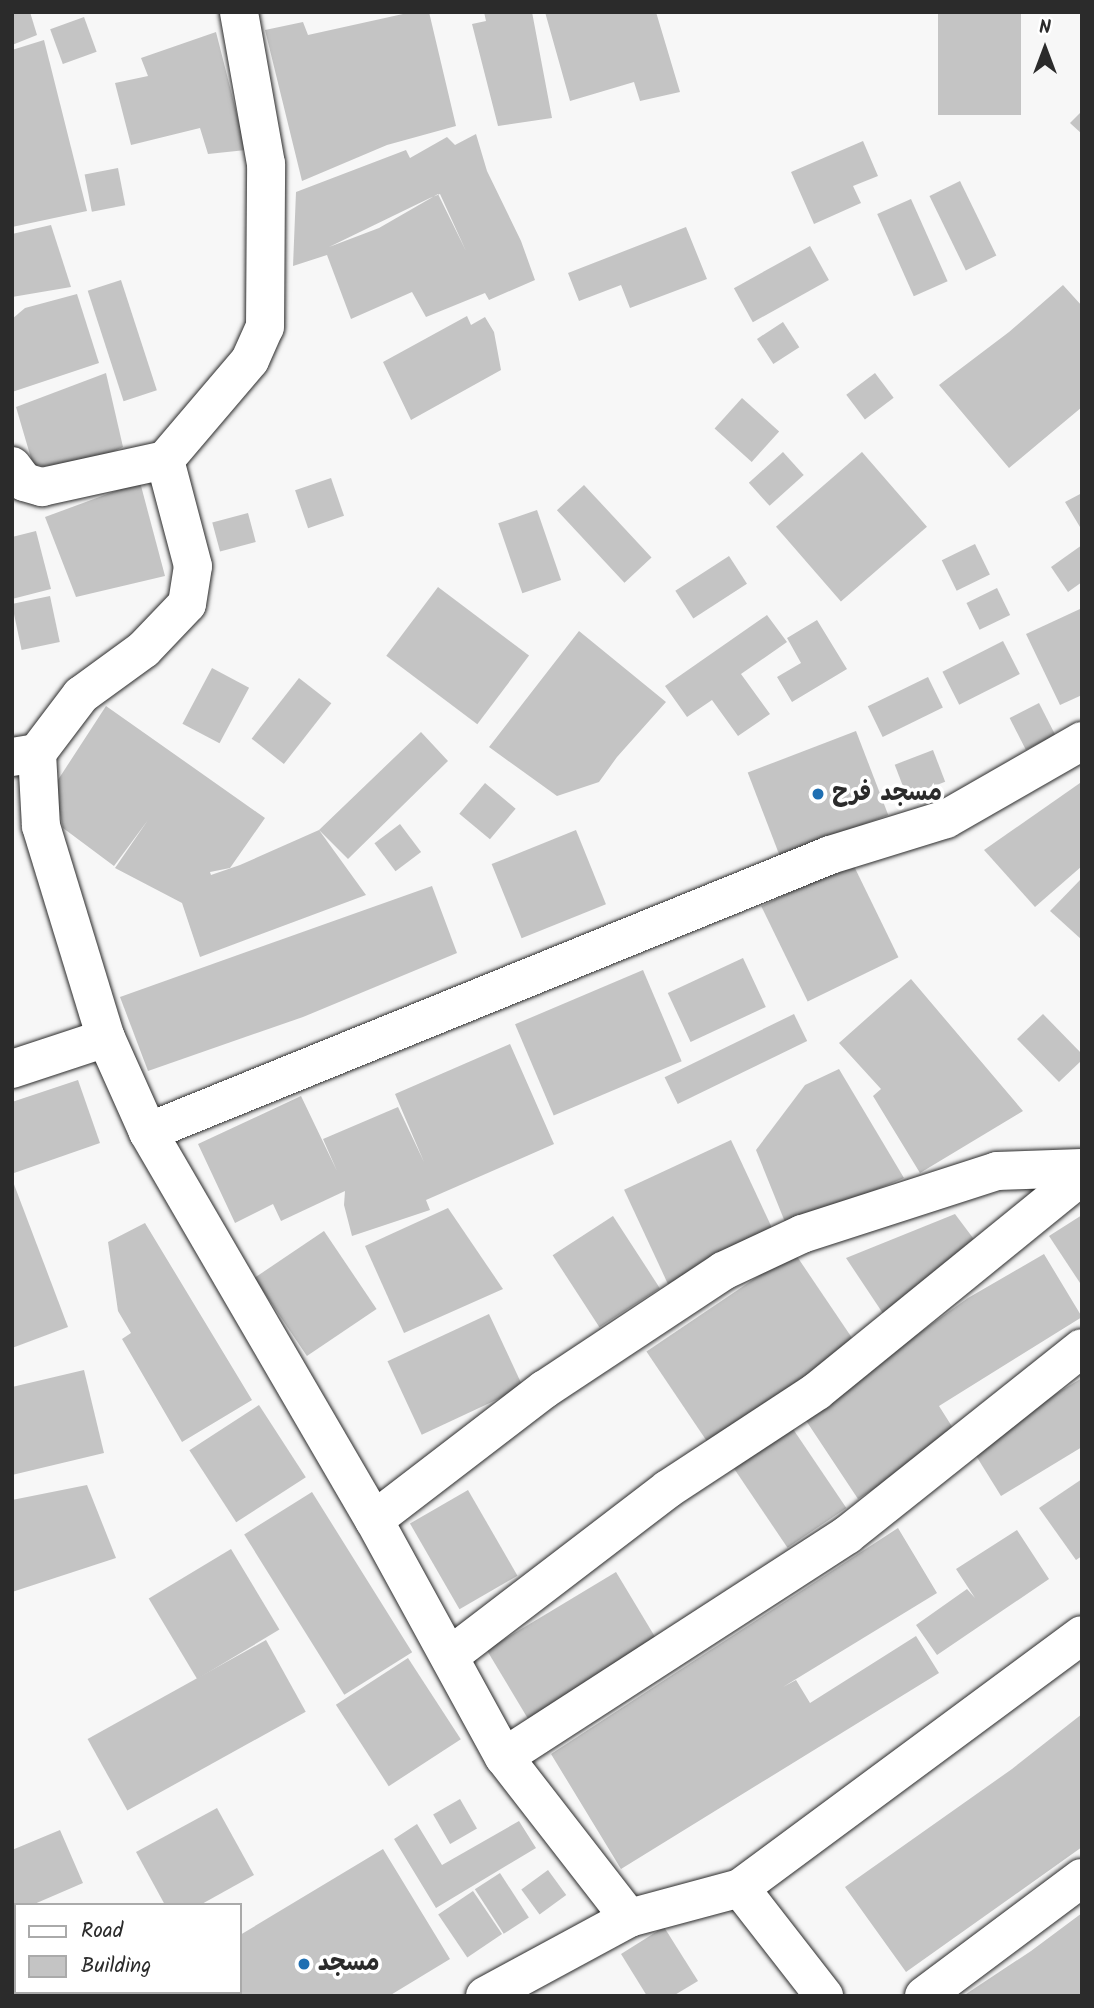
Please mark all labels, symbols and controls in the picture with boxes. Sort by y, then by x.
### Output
text: N [1039,13,1051,43]
north arrow [1010,14,1080,84]
place label: مسجد فرح [832,780,942,808]
marker: مسجد فرح [810,786,826,802]
legend [14,1903,242,1994]
text: Road [81,1915,123,1948]
text: Building [81,1950,151,1983]
place label: مسجد [318,1950,380,1978]
marker: مسجد [296,1956,312,1972]

